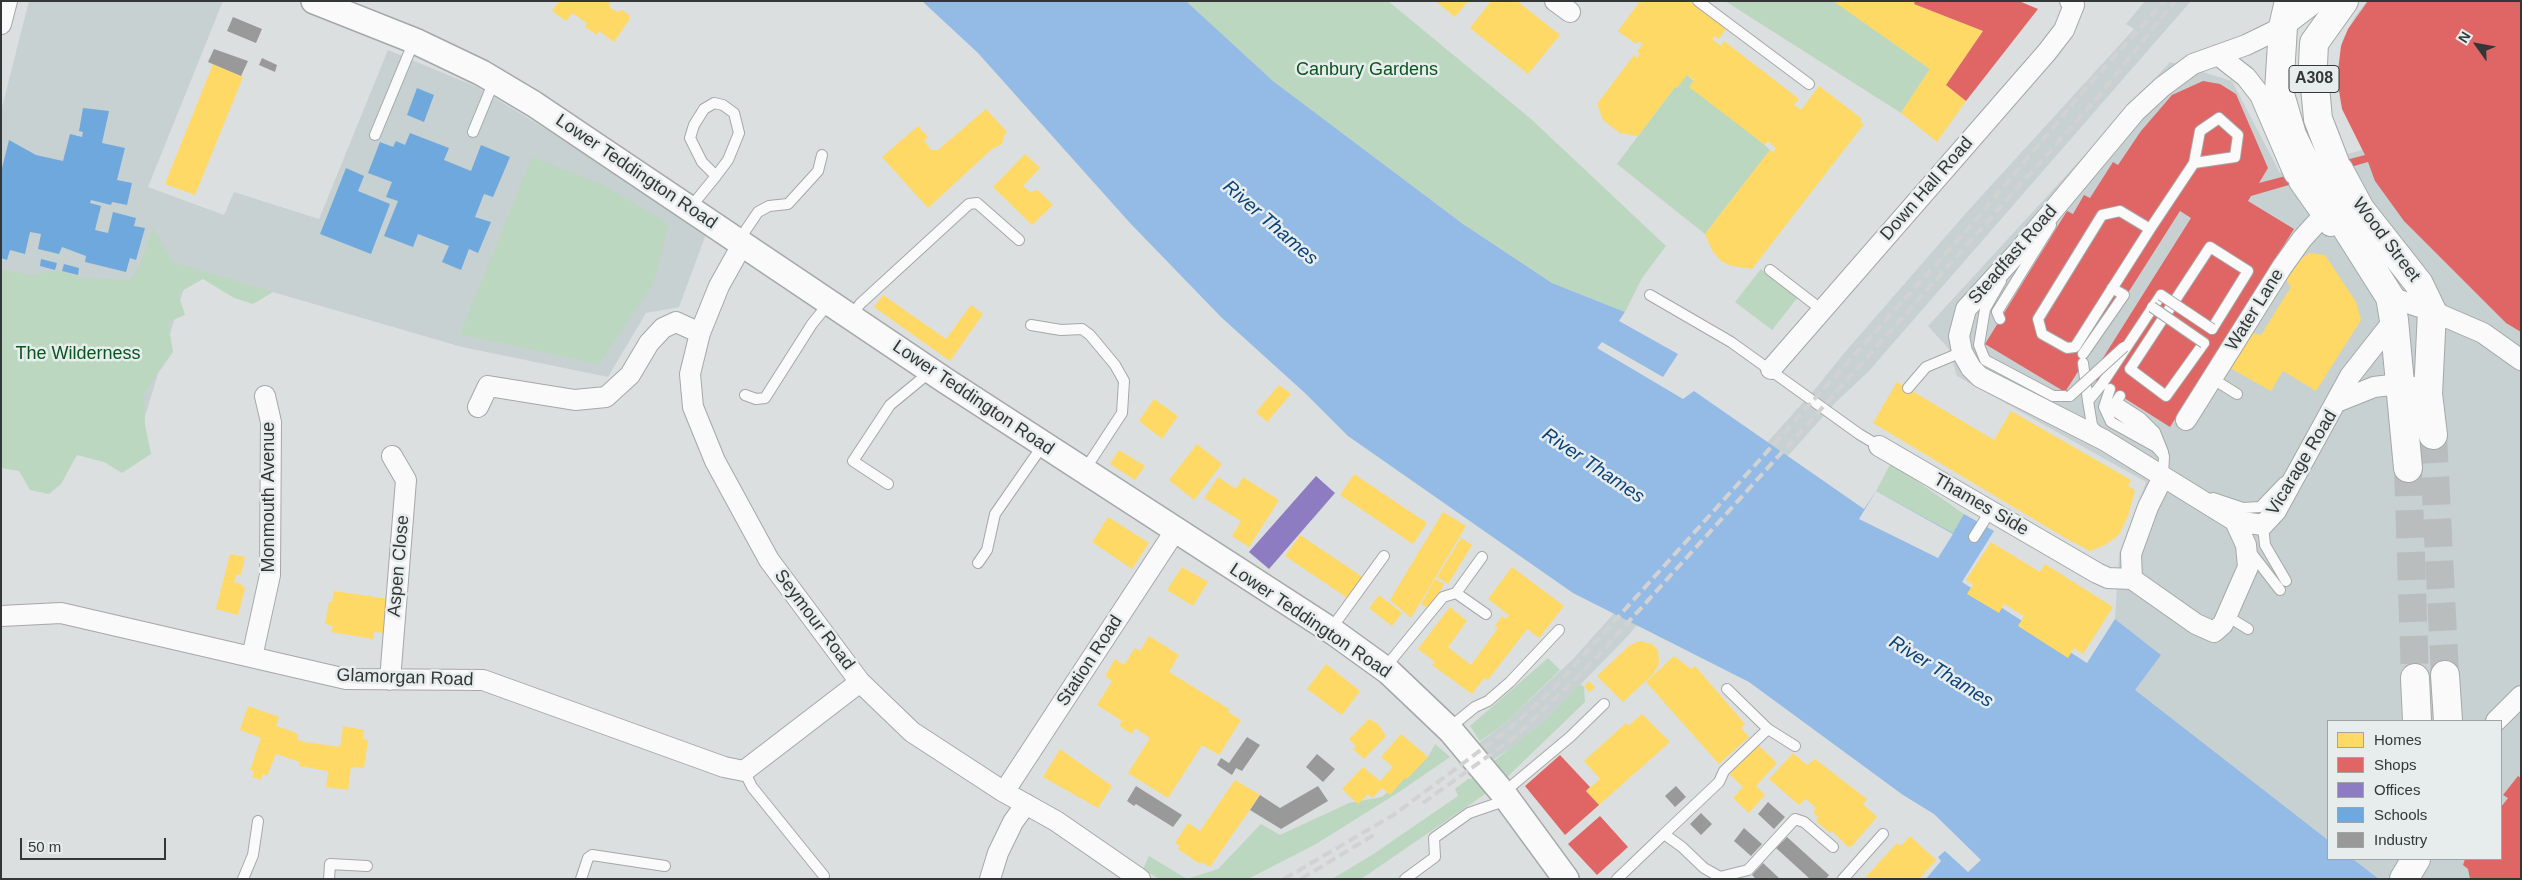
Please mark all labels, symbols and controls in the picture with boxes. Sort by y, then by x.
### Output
north arrow [2452,20,2502,70]
text: N [2455,29,2474,46]
park label: Canbury Gardens [1296,59,1438,81]
road number: A308 [2289,66,2339,92]
street label: Lower Teddington Road [551,110,721,234]
street label: Down Hall Road [1876,133,1978,245]
water label: River Thames [1218,176,1322,270]
street label: Wood Street [2347,194,2425,286]
street label: Steadfast Road [1964,201,2062,309]
street label: Water Lane [2221,265,2289,355]
street label: Lower Teddington Road [888,336,1058,460]
park label: The Wilderness [15,343,141,365]
street label: Vicarage Road [2262,407,2342,519]
street label: Monmouth Avenue [258,422,280,572]
water label: River Thames [1538,423,1648,509]
street label: Thames Side [1930,469,2032,541]
street label: Aspen Close [384,514,414,618]
street label: Lower Teddington Road [1225,559,1395,683]
street label: Seymour Road [769,566,859,674]
street label: Station Road [1053,611,1127,711]
water label: River Thames [1885,631,1997,713]
street label: Glamorgan Road [336,665,474,691]
legend [2327,720,2502,860]
text: Homes [2374,731,2422,748]
text: Shops [2374,756,2417,773]
text: Offices [2374,781,2420,798]
text: Schools [2374,806,2427,823]
scale bar [22,828,169,860]
text: Industry [2374,831,2427,848]
text: 50 m [28,838,61,855]

